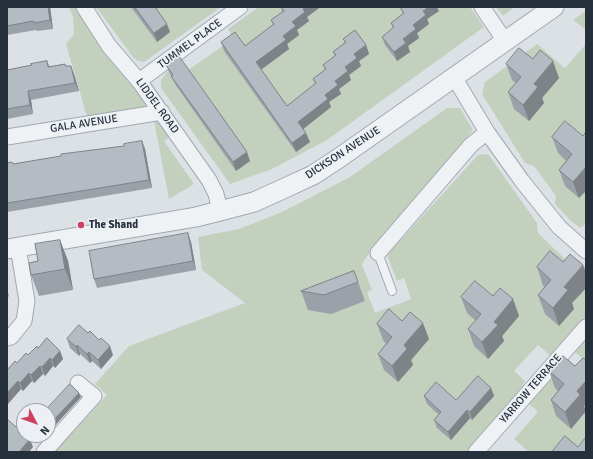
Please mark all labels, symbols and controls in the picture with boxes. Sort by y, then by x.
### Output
street label: TUMMEL PLACE [155,16,225,72]
street label: LIDDEL ROAD [133,76,181,136]
street label: GALA AVENUE [49,112,119,136]
street label: DICKSON AVENUE [303,124,383,182]
place label: The Shand [89,218,138,232]
marker: The Shand [76,220,86,230]
street label: YARROW TERRACE [497,351,565,427]
north arrow [16,403,56,443]
text: N [37,423,52,438]

